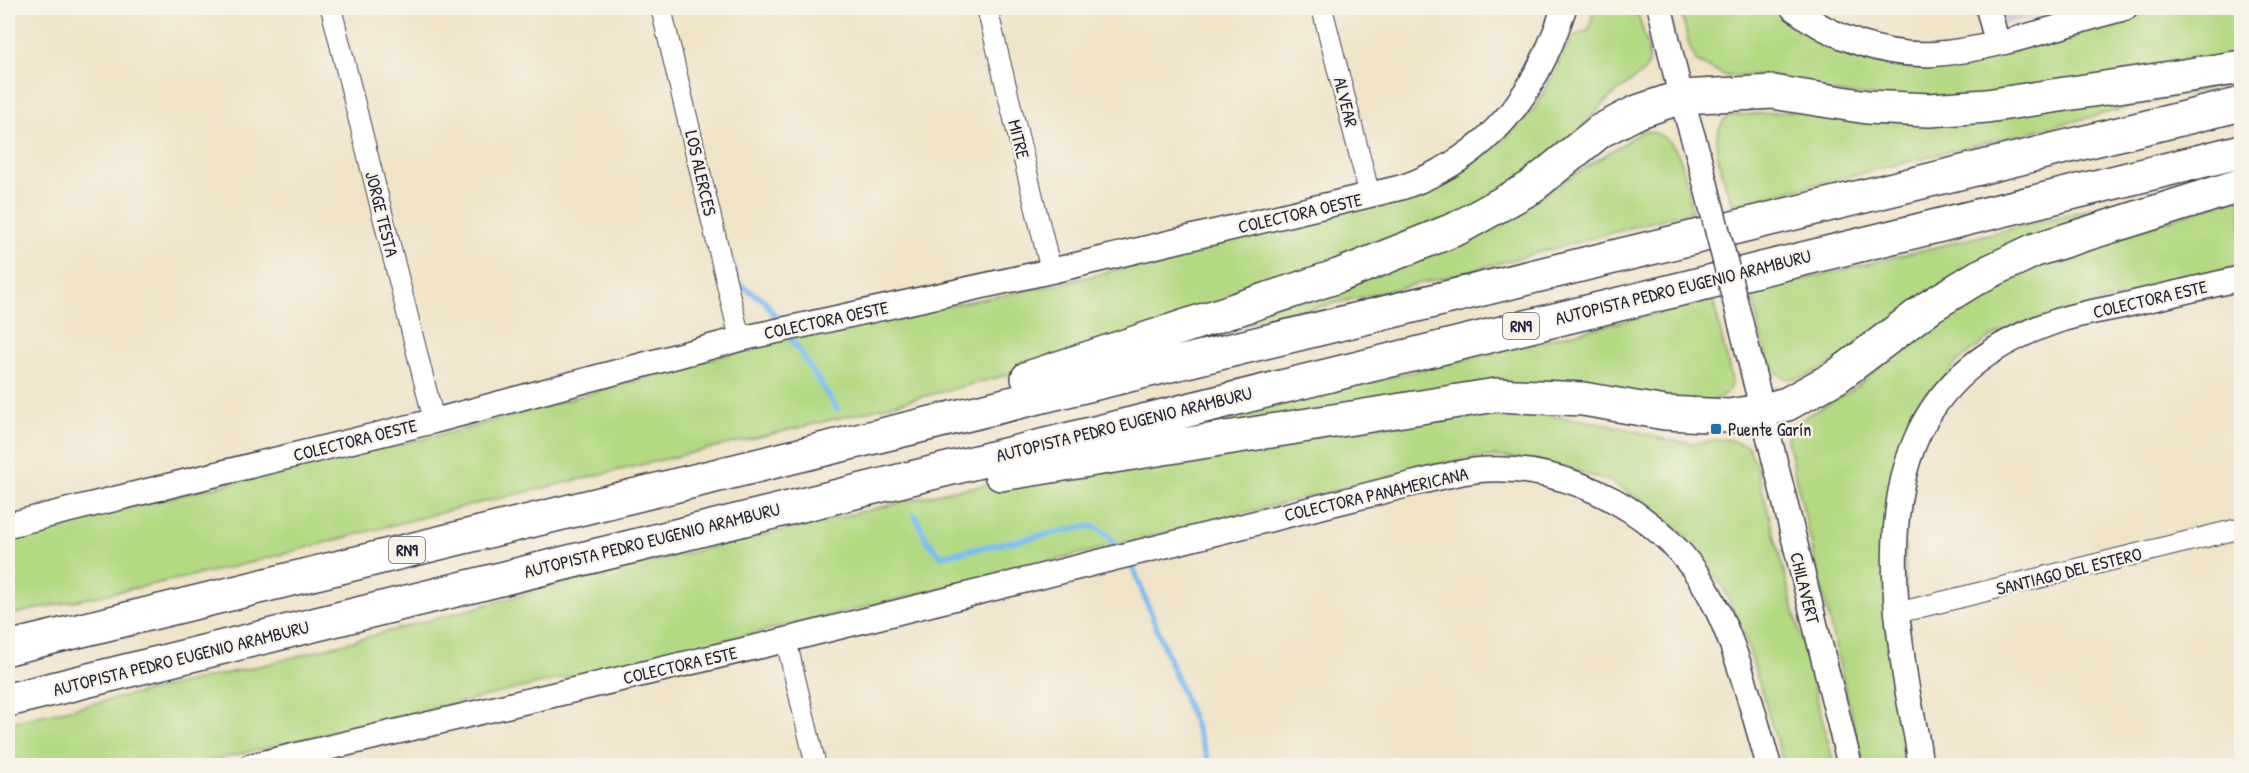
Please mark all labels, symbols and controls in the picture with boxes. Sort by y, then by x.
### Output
street label: ALVEAR [1328,74,1364,130]
street label: MITRE [1002,117,1036,161]
street label: LOS ALERCES [679,128,723,218]
street label: JORGE TESTA [359,169,405,260]
street label: COLECTORA OESTE [1236,187,1364,239]
street label: AUTOPISTA PEDRO EUGENIO ARAMBURU [1552,243,1814,331]
street label: COLECTORA ESTE [2090,274,2210,324]
street label: COLECTORA OESTE [762,295,891,345]
road number: RN9 [1503,313,1539,339]
street label: AUTOPISTA PEDRO EUGENIO ARAMBURU [993,380,1255,468]
street label: COLECTORA OESTE [291,413,419,467]
place label: Puente Garín [1728,417,1811,442]
marker: Puente Garín [1709,422,1723,436]
street label: COLECTORA PANAMERICANA [1282,461,1471,527]
street label: AUTOPISTA PEDRO EUGENIO ARAMBURU [521,496,783,584]
road number: RN9 [389,537,425,563]
street label: SANTIAGO DEL ESTERO [1994,541,2144,601]
street label: CHILAVERT [1784,550,1826,627]
street label: AUTOPISTA PEDRO EUGENIO ARAMBURU [50,614,312,702]
street label: COLECTORA ESTE [620,640,740,690]

